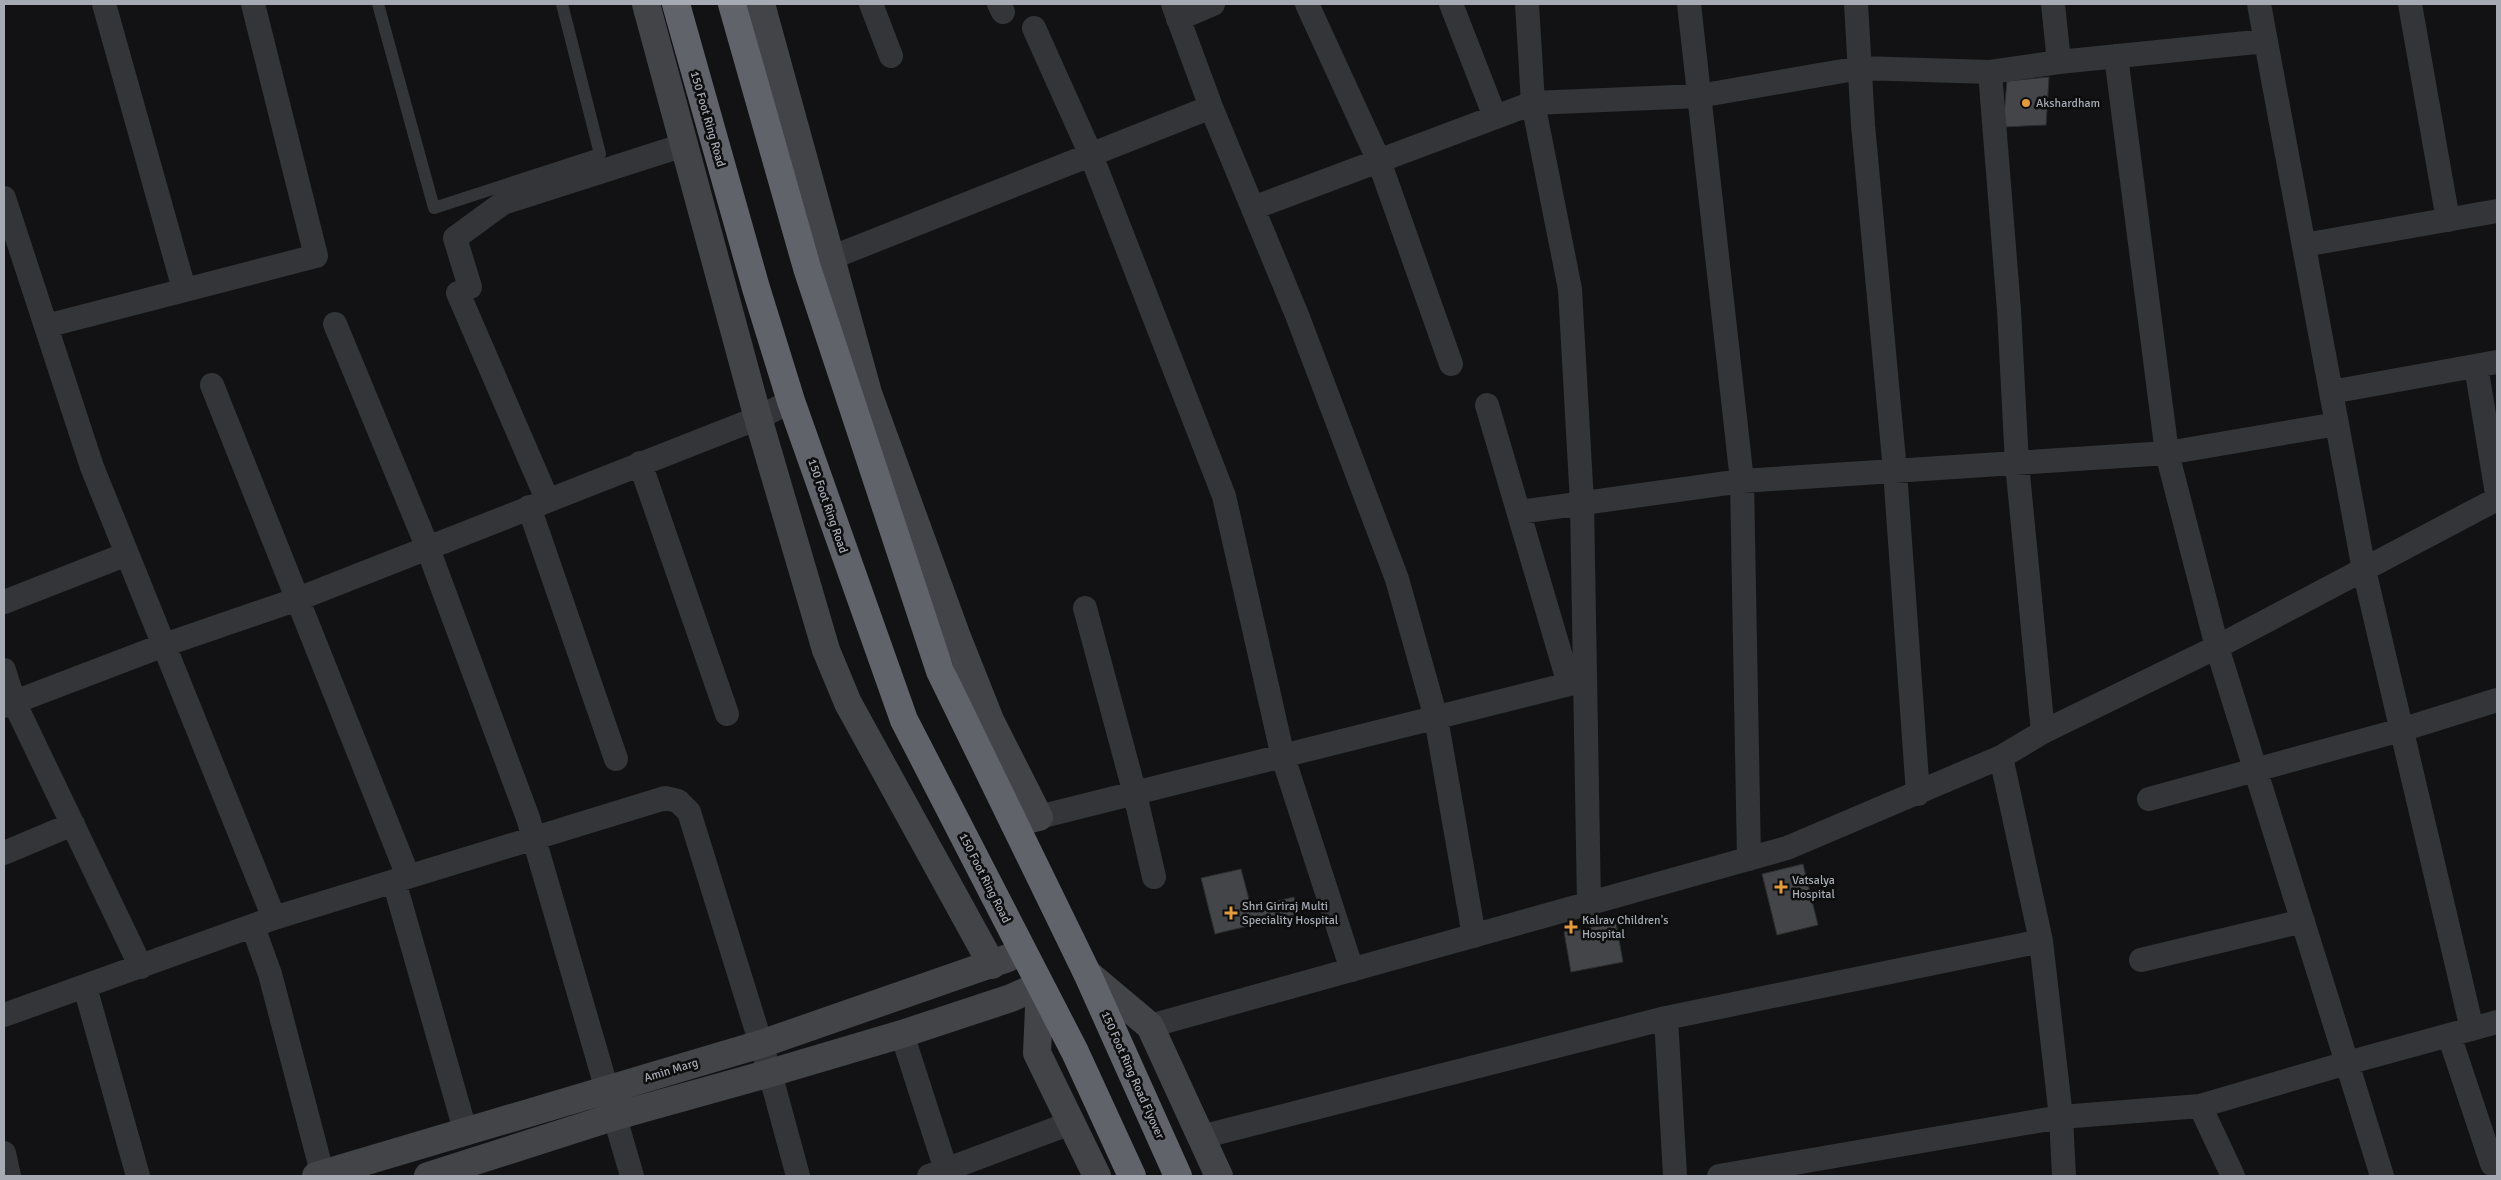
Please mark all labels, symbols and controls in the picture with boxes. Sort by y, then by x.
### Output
street label: 150 Foot Ring Road [687,70,728,169]
place label: Akshardham [2036,96,2100,111]
marker: Akshardham [2020,97,2032,109]
street label: 150 Foot Ring Road [804,457,851,555]
street label: 150 Foot Ring Road [955,831,1014,926]
place label: Vatsalya Hospital [1792,873,1835,902]
marker: Vatsalya Hospital [1774,880,1788,894]
place label: Shri Giriraj Multi Speciality Hospital [1242,899,1339,928]
marker: Shri Giriraj Multi Speciality Hospital [1224,906,1238,920]
place label: Kalrav Children's Hospital [1582,913,1668,942]
marker: Kalrav Children's Hospital [1564,920,1578,934]
street label: 150 Foot Ring Road Flyover [1098,1009,1168,1142]
street label: Amin Marg [642,1055,700,1086]

